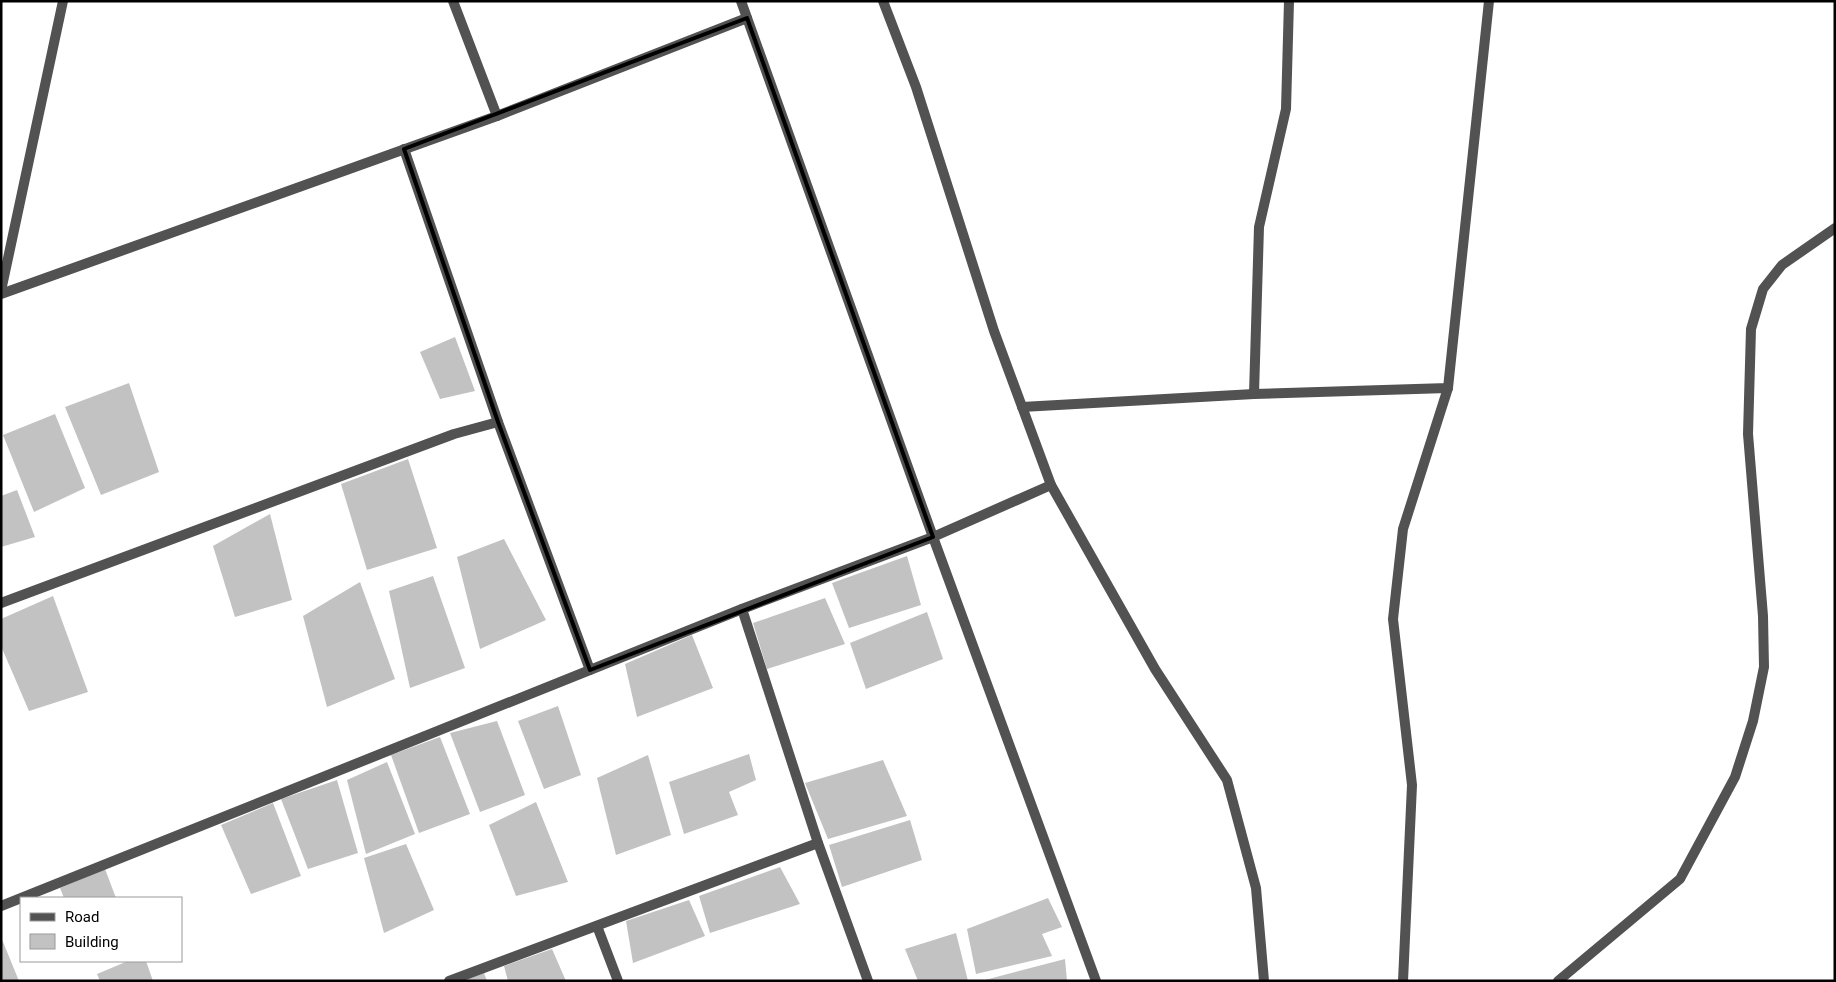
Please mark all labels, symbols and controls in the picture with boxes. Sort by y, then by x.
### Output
legend [20,897,182,962]
text: Road [65,908,99,926]
text: Building [65,933,119,951]

